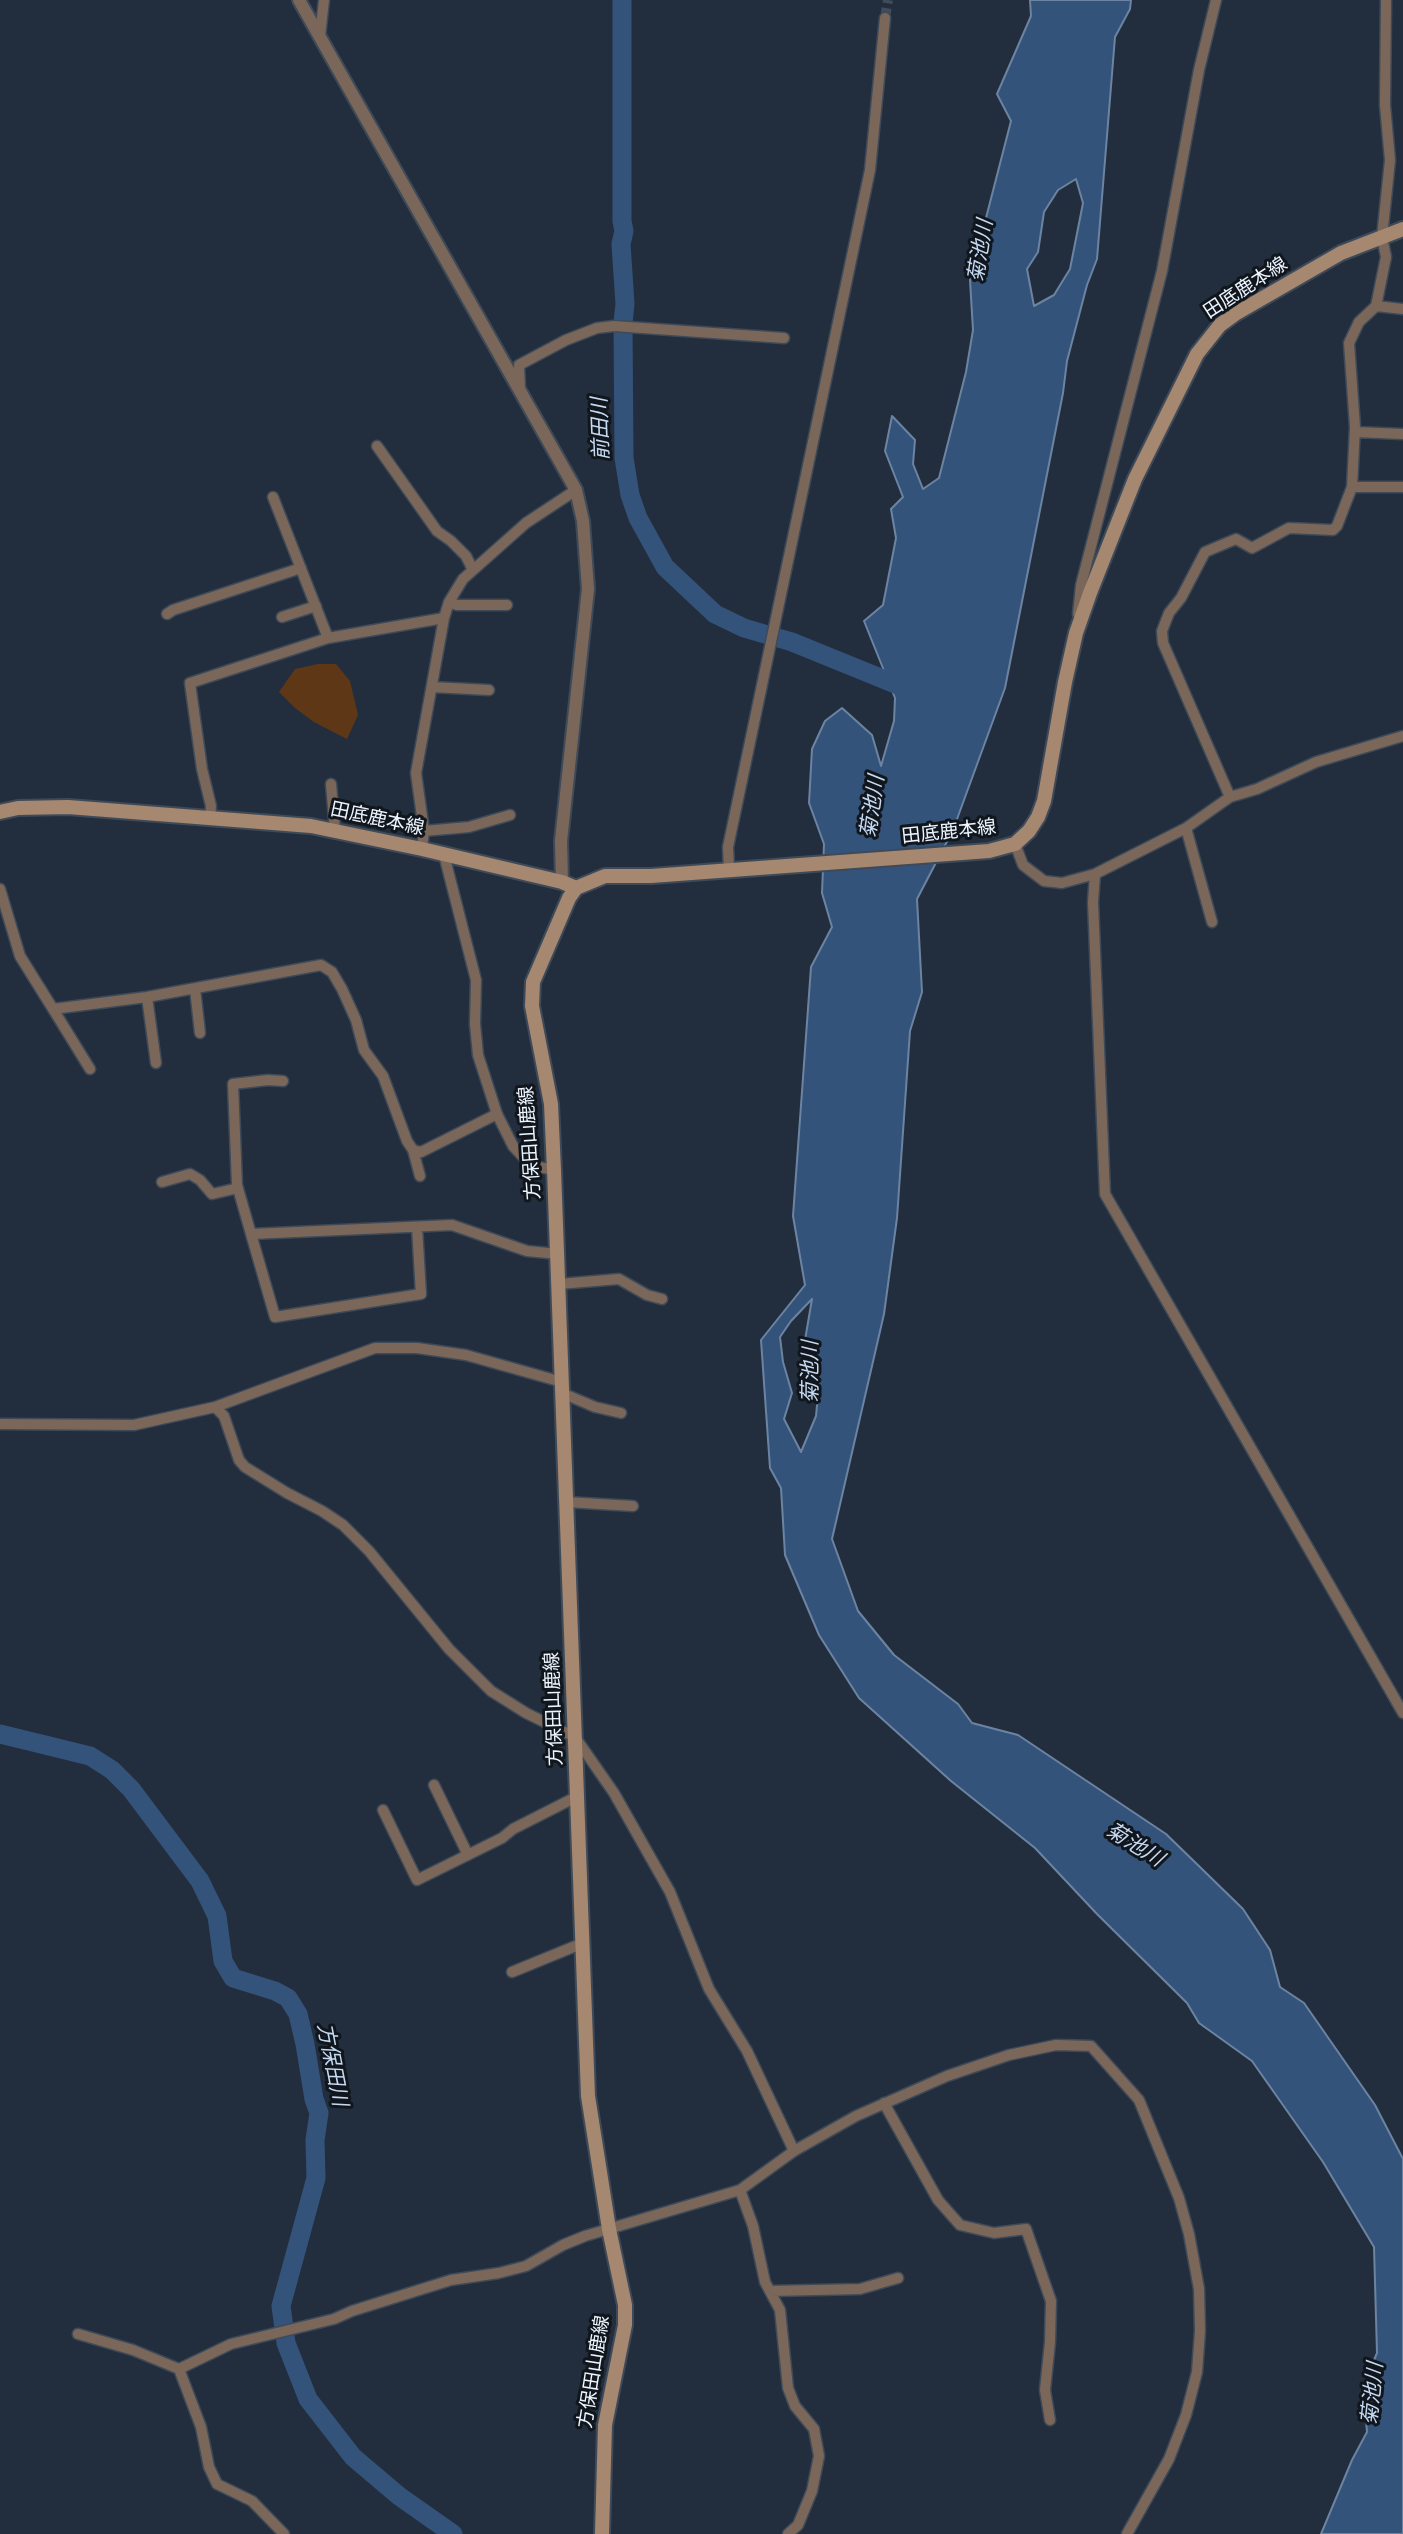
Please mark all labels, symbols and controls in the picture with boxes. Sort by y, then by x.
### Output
water label: 菊池川 [965,218,999,284]
street label: 田底鹿本線 [1200,254,1292,324]
water label: 前田川 [588,397,616,461]
water label: 菊池川 [857,774,891,840]
street label: 田底鹿本線 [328,799,426,841]
street label: 田底鹿本線 [901,817,997,849]
street label: 方保田山鹿線 [516,1085,546,1201]
water label: 菊池川 [799,1341,825,1403]
street label: 方保田山鹿線 [542,1652,568,1766]
water label: 菊池川 [1101,1819,1167,1873]
water label: 方保田川 [311,2021,351,2109]
street label: 方保田山鹿線 [575,2314,615,2430]
water label: 菊池川 [1358,2361,1390,2427]

